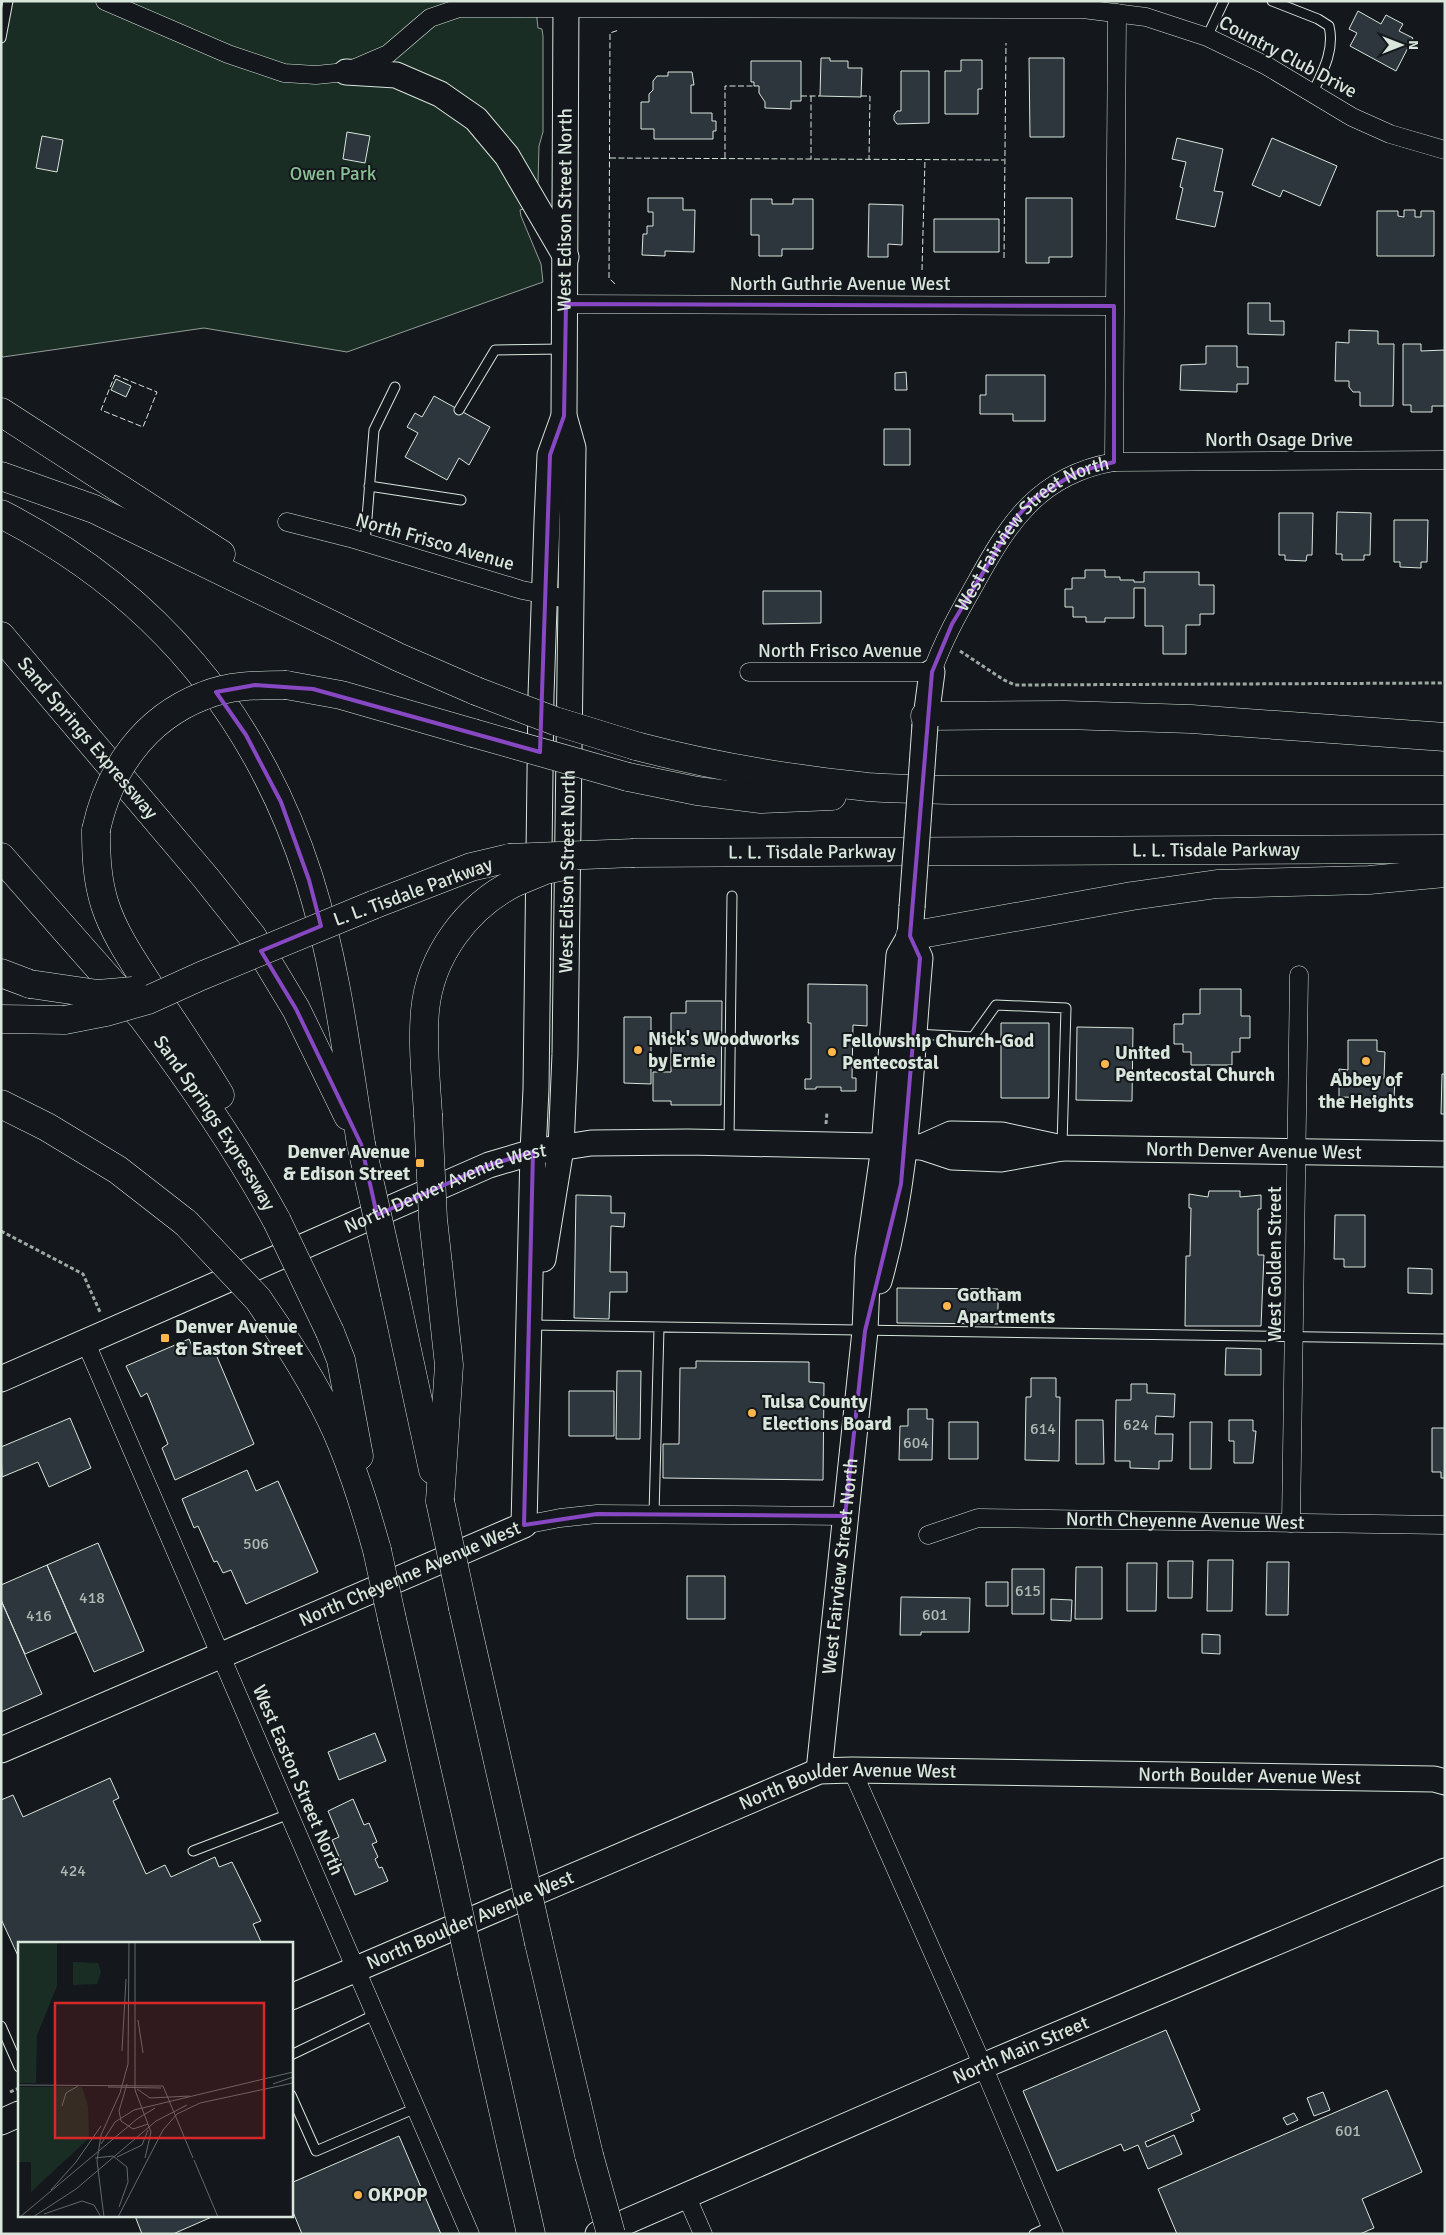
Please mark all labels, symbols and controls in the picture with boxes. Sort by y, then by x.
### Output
street label: Country Club Drive [1215,10,1361,104]
north arrow [1376,20,1426,70]
text: N [1405,40,1422,50]
street label: West Edison Street North [553,108,577,312]
park label: Owen Park [290,162,377,186]
street label: North Guthrie Avenue West [730,272,951,296]
street label: North Osage Drive [1205,428,1353,452]
street label: West Fairview Street North [950,451,1111,616]
street label: North Frisco Avenue [353,508,517,576]
street label: North Frisco Avenue [758,639,922,663]
street label: Sand Springs Expressway [12,652,163,824]
street label: West Edison Street North [554,770,581,973]
street label: L. L. Tisdale Parkway [1132,838,1300,863]
street label: L. L. Tisdale Parkway [728,840,896,865]
street label: L. L. Tisdale Parkway [330,852,496,932]
place label: Nick's Woodworks by Ernie [648,1027,799,1073]
place label: Fellowship Church-God Pentecostal [842,1029,1034,1075]
street label: Sand Springs Expressway [148,1031,281,1215]
place label: United Pentecostal Church [1115,1041,1275,1087]
marker: Nick's Woodworks by Ernie [632,1044,644,1056]
marker: Fellowship Church-God Pentecostal [826,1046,838,1058]
marker: Abbey of the Heights [1360,1055,1372,1067]
marker: United Pentecostal Church [1099,1058,1111,1070]
place label: Abbey of the Heights [1317,1068,1414,1114]
street label: North Denver Avenue West [1146,1137,1362,1165]
street label: North Denver Avenue West [341,1138,548,1239]
place label: Denver Avenue & Edison Street [283,1140,410,1186]
marker: Denver Avenue & Edison Street [414,1157,426,1169]
street label: West Golden Street [1263,1186,1287,1342]
place label: Gotham Apartments [957,1283,1055,1329]
marker: Gotham Apartments [941,1300,953,1312]
place label: Denver Avenue & Easton Street [175,1315,303,1361]
marker: Denver Avenue & Easton Street [159,1332,171,1344]
place label: Tulsa County Elections Board [762,1390,892,1436]
marker: Tulsa County Elections Board [746,1407,758,1419]
house number: 624 [1123,1415,1149,1435]
house number: 614 [1030,1419,1056,1439]
house number: 604 [903,1433,929,1453]
street label: West Fairview Street North [817,1457,864,1676]
street label: North Cheyenne Avenue West [1066,1507,1305,1535]
street label: North Cheyenne Avenue West [295,1516,524,1632]
house number: 506 [243,1534,269,1554]
house number: 615 [1015,1581,1041,1601]
house number: 418 [79,1588,105,1608]
house number: 601 [922,1605,948,1625]
house number: 416 [26,1606,52,1626]
street label: West Easton Street North [247,1681,349,1879]
street label: North Boulder Avenue West [735,1758,957,1816]
street label: North Boulder Avenue West [1138,1762,1362,1790]
house number: 424 [60,1861,86,1881]
street label: North Boulder Avenue West [363,1865,578,1975]
inset map [18,1942,292,2218]
street label: North Main Street [949,2011,1093,2090]
house number: 601 [1335,2121,1361,2141]
place label: OKPOP [368,2183,428,2207]
marker: OKPOP [352,2189,364,2201]

